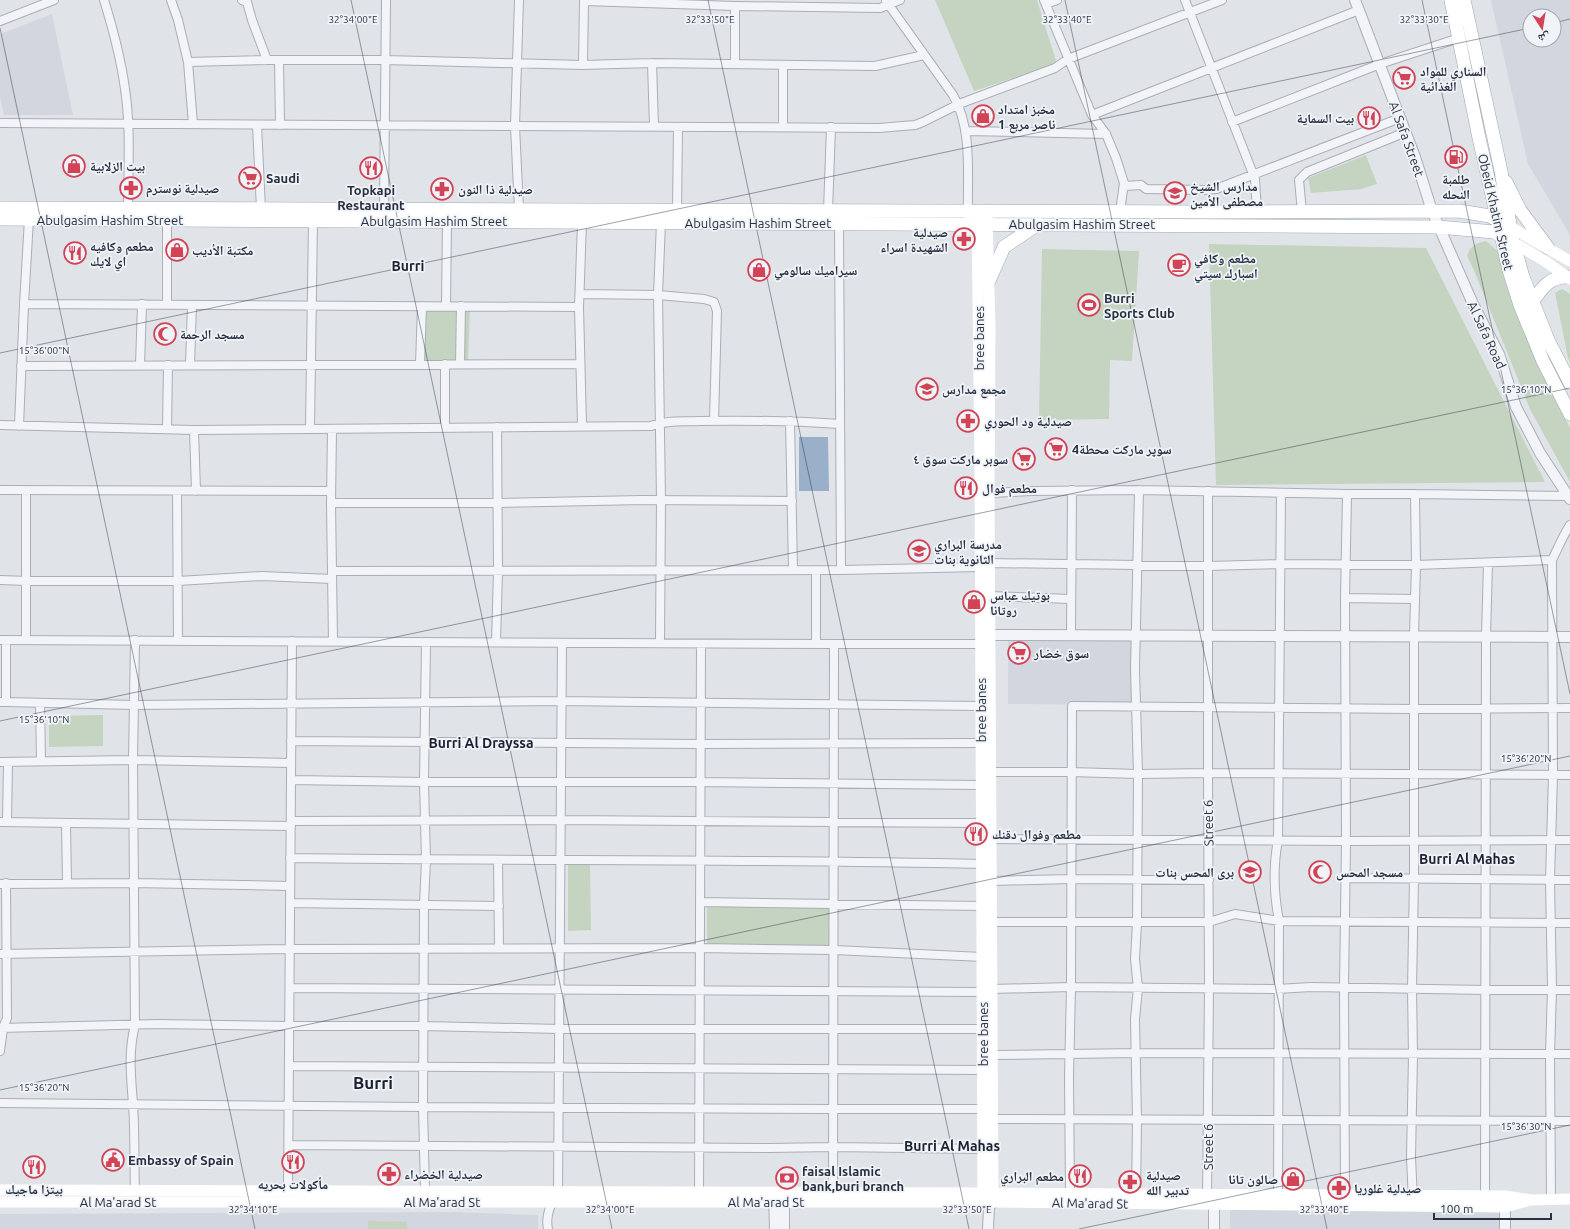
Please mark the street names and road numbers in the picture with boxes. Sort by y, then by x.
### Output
street label: Al Safa Street [1387,99,1427,179]
street label: Obeid Khatim Street [1476,152,1516,272]
street label: Abulgasim Hashim Street [37,213,183,227]
street label: Abulgasim Hashim Street [361,214,507,228]
street label: Abulgasim Hashim Street [685,216,831,230]
street label: Abulgasim Hashim Street [1009,217,1155,231]
street label: Al Safa Road [1465,299,1509,371]
street label: bree banes [972,305,986,370]
street label: bree banes [974,677,988,742]
street label: Street 6 [1201,800,1215,846]
street label: bree banes [976,1001,990,1066]
street label: Street 6 [1201,1124,1215,1170]
street label: Al Ma'arad St [80,1195,156,1209]
street label: Al Ma'arad St [404,1195,480,1209]
street label: Al Ma'arad St [728,1195,804,1209]
street label: Al Ma'arad St [1052,1195,1128,1211]

